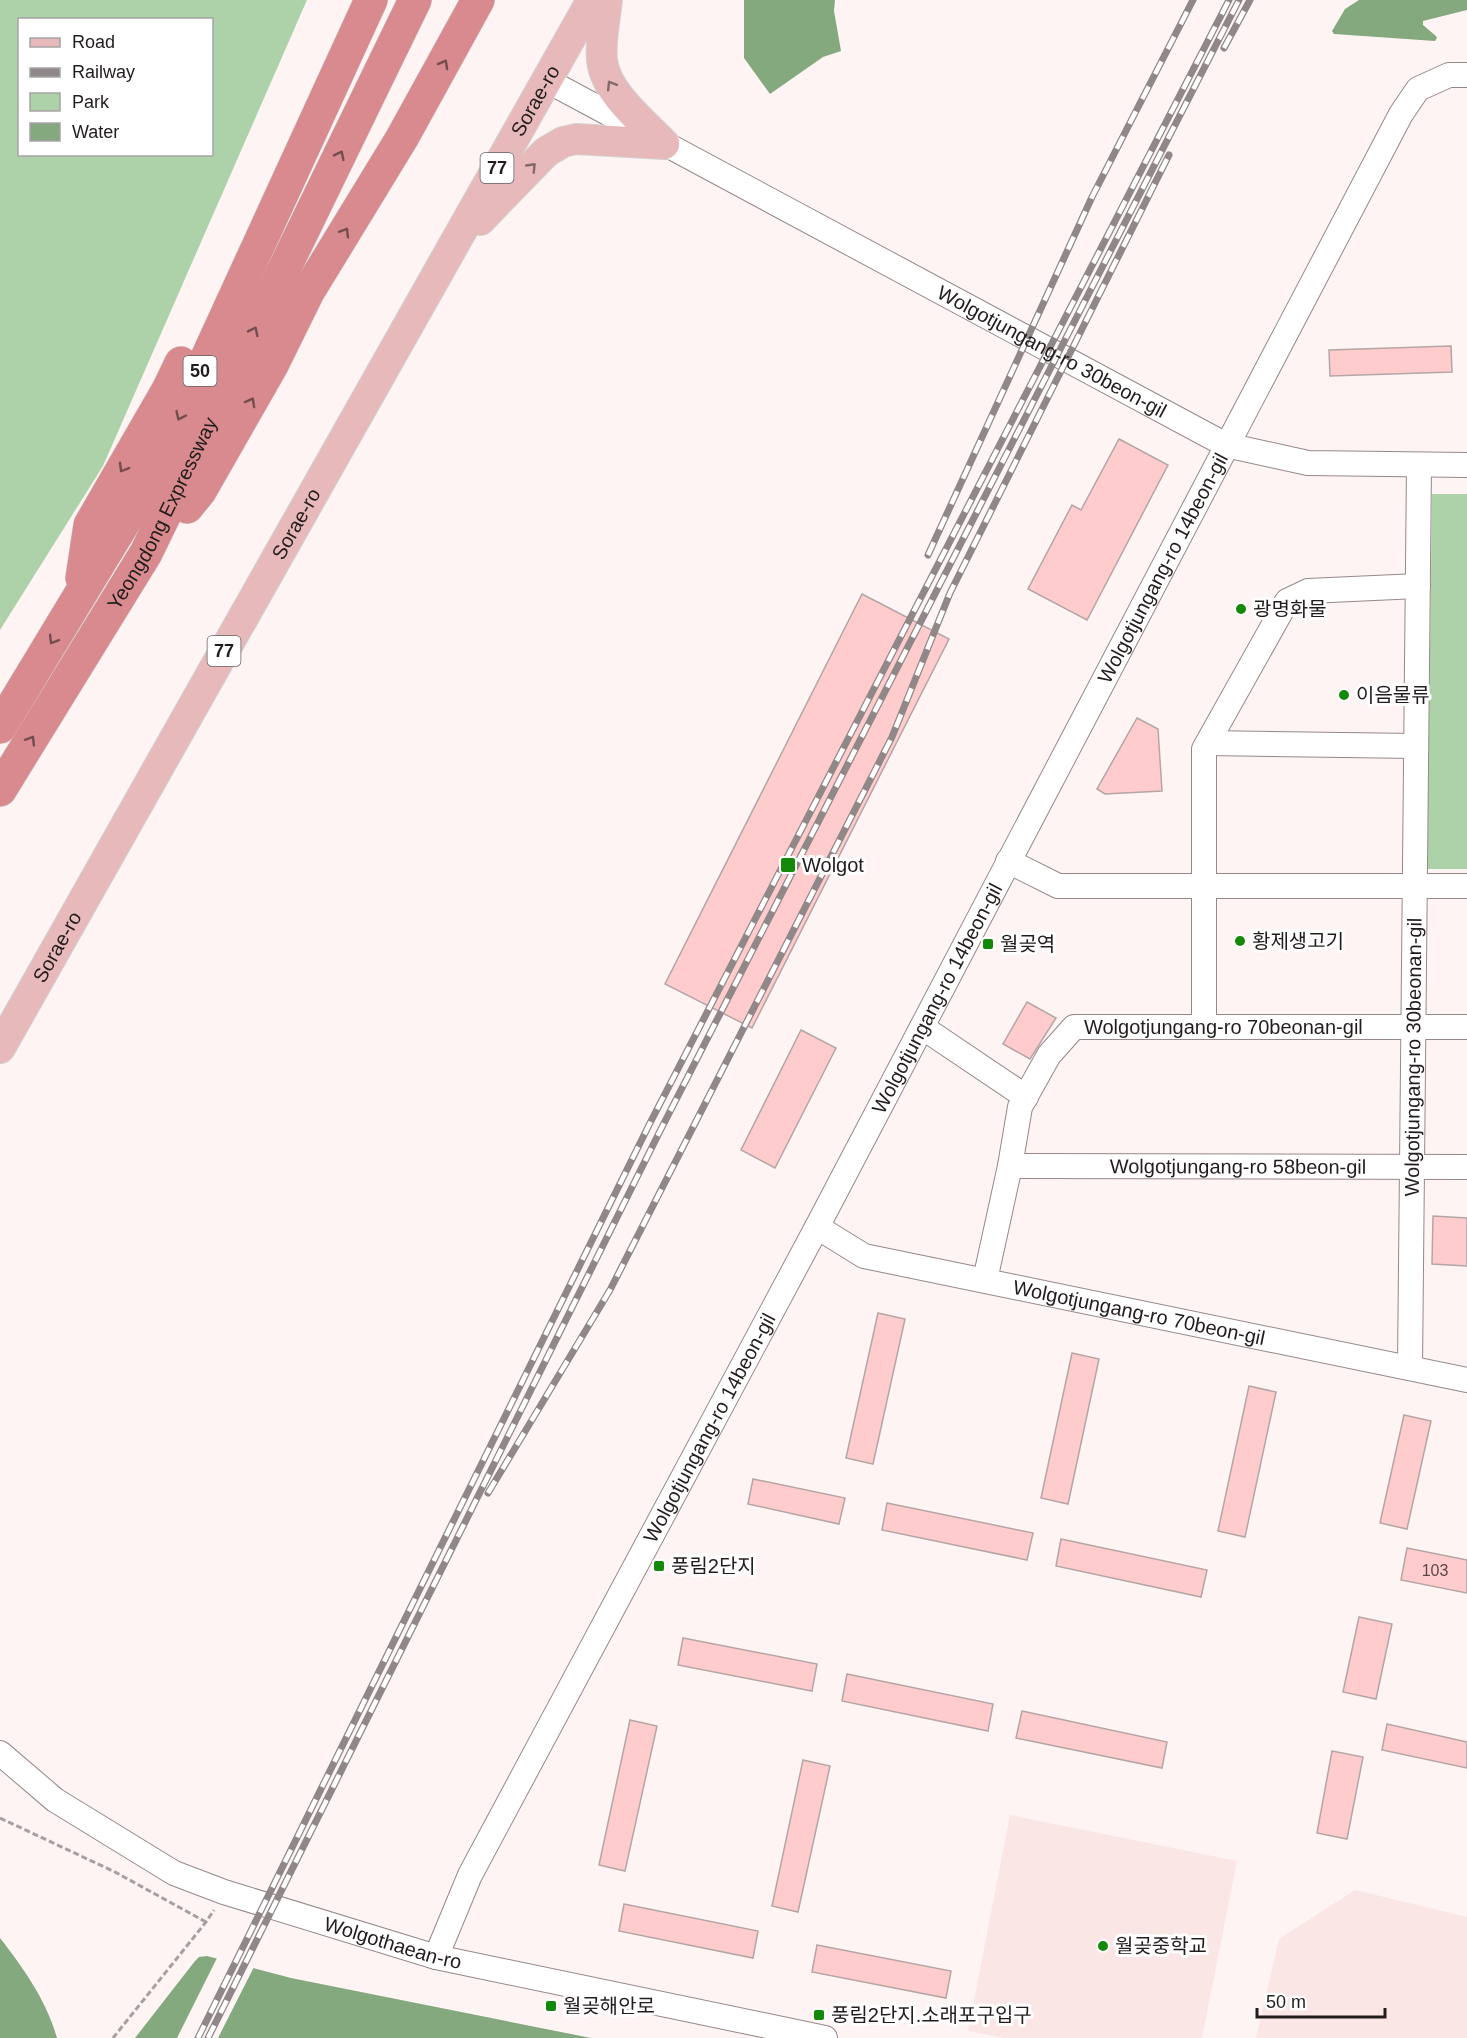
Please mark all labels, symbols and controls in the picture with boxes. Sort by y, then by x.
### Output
legend [18,18,213,156]
text: Road [72,32,115,52]
one-way arrow [436,60,448,70]
street label: Sorae-ro [506,61,564,140]
text: Railway [72,62,135,82]
one-way arrow [606,81,618,91]
text: Park [72,92,110,112]
text: Water [72,122,119,142]
one-way arrow [332,151,344,162]
road number: 77 [480,153,514,183]
one-way arrow [524,163,535,174]
one-way arrow [337,228,349,238]
street label: Wolgotjungang-ro 30beon-gil [934,281,1170,422]
one-way arrow [247,326,259,337]
road number: 50 [184,356,216,386]
one-way arrow [243,398,255,409]
one-way arrow [175,409,187,420]
street label: Yeongdong Expressway [103,414,221,614]
street label: Wolgotjungang-ro 14beon-gil [1093,449,1232,687]
one-way arrow [119,462,130,472]
street label: Sorae-ro [267,485,325,563]
place label: 광명화물 [1253,598,1327,620]
marker: 광명화물 [1234,602,1248,616]
one-way arrow [48,634,60,644]
road number: 77 [208,636,240,666]
place label: 이음물류 [1356,684,1430,706]
marker: 이음물류 [1337,688,1351,702]
one-way arrow [23,736,35,746]
place label: Wolgot [802,854,864,876]
marker: Wolgot [779,856,797,874]
street label: Wolgotjungang-ro 14beon-gil [868,880,1006,1117]
street label: Sorae-ro [28,908,86,986]
street label: Wolgotjungang-ro 30beonan-gil [1401,917,1425,1197]
place label: 황제생고기 [1252,930,1344,952]
place label: 월곶역 [1000,933,1055,955]
marker: 황제생고기 [1233,934,1247,948]
marker: 월곶역 [981,937,995,951]
street label: Wolgotjungang-ro 70beonan-gil [1084,1016,1363,1038]
street label: Wolgotjungang-ro 58beon-gil [1110,1155,1366,1178]
street label: Wolgotjungang-ro 70beon-gil [1011,1276,1267,1349]
street label: Wolgotjungang-ro 14beon-gil [639,1310,780,1546]
place label: 풍림2단지 [671,1555,756,1577]
marker: 풍림2단지 [652,1559,666,1573]
house number: 103 [1422,1562,1448,1579]
street label: Wolgothaean-ro [322,1912,464,1973]
place label: 월곶중학교 [1115,1935,1207,1957]
marker: 월곶중학교 [1096,1939,1110,1953]
scale bar [1257,1981,1384,2019]
text: 50 m [1266,1992,1306,2012]
place label: 월곶해안로 [563,1995,655,2017]
marker: 월곶해안로 [544,1999,558,2013]
place label: 풍림2단지.소래포구입구 [831,2004,1032,2026]
marker: 풍림2단지.소래포구입구 [812,2008,826,2022]

